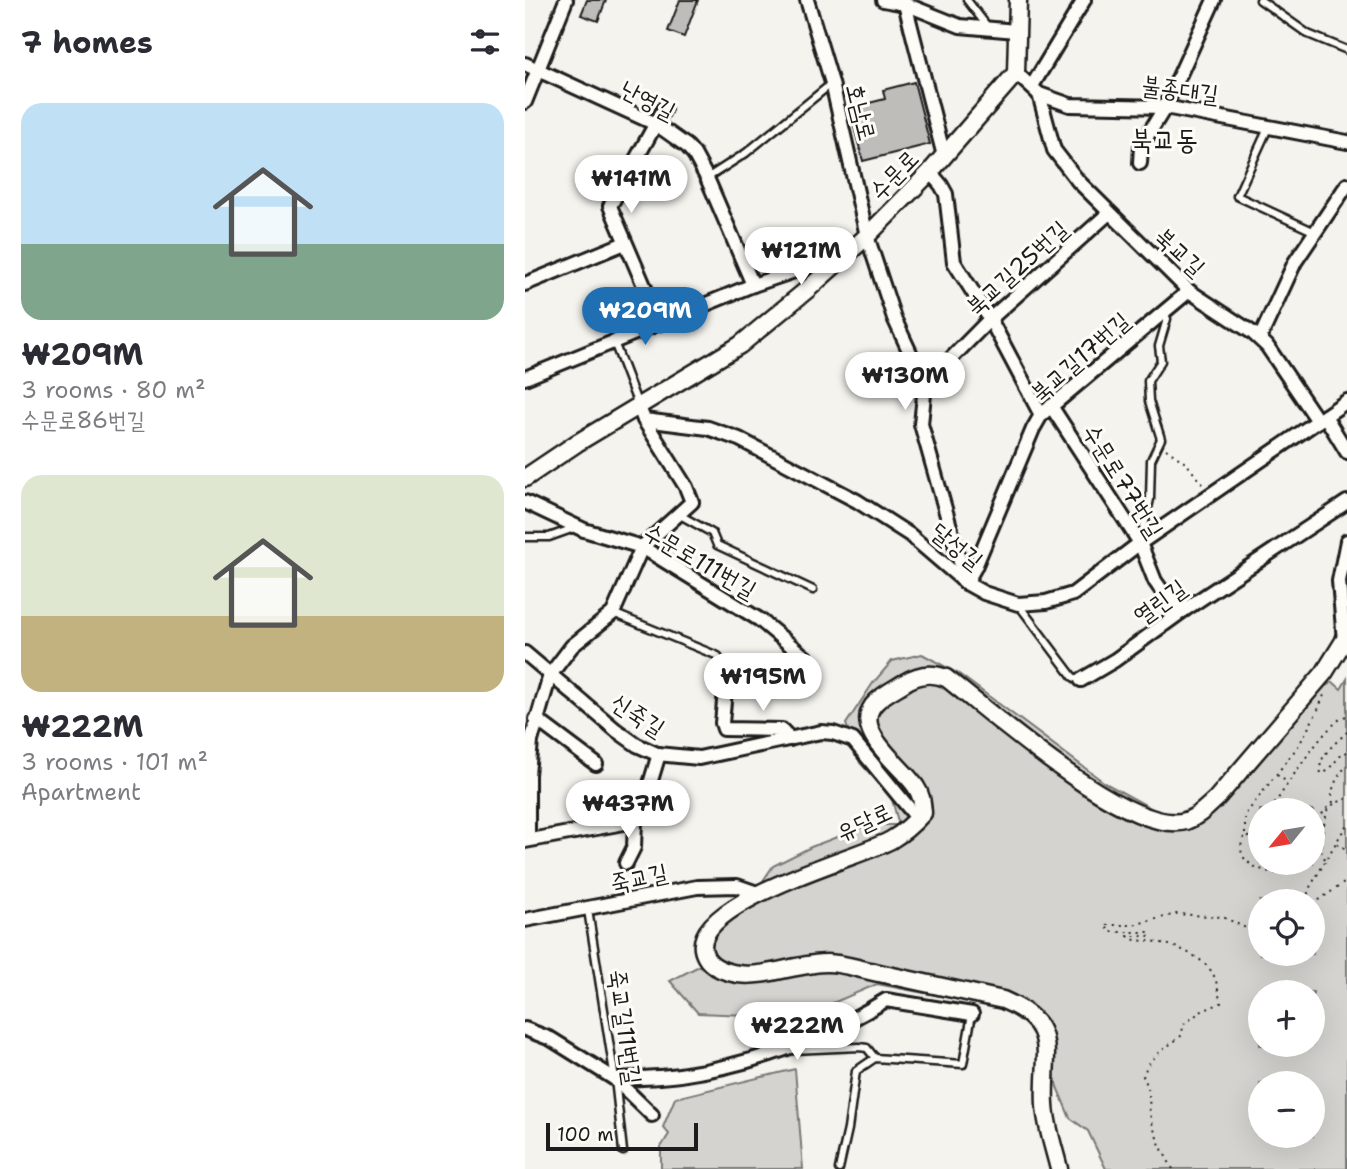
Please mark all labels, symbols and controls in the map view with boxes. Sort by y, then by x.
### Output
text: 7 homes [21,22,153,63]
icon: filters [466,23,504,61]
street label: 불종대길 [1140,69,1220,111]
street label: 난영길 [615,73,681,127]
street label: 호남로 [838,80,884,144]
district label: 북교동 [1130,120,1198,158]
street label: 수문로 [862,143,926,207]
icon: home [200,149,326,275]
pin: ₩141M [582,156,680,215]
text: ₩141M [591,163,671,193]
street label: 북교길25번길 [959,213,1075,323]
street label: 북교길 [1148,221,1212,283]
pin: ₩121M [752,228,850,287]
text: ₩121M [761,235,842,265]
pin: ₩209M [596,288,694,347]
text: ₩209M [598,295,692,325]
street label: 북교길17번길 [1023,305,1137,409]
text: ₩209M [21,334,143,375]
pin: ₩130M [856,352,954,412]
text: ₩130M [861,360,949,390]
text: 3 rooms · 80 m² [21,375,206,405]
text: 수문로86번길 [21,405,145,435]
street label: 수문로77번길 [1075,418,1171,544]
street label: 달성길 [924,515,990,577]
street label: 수문로111번길 [638,516,762,606]
icon: home [200,520,326,646]
street label: 열린길 [1127,572,1193,632]
pin: ₩195M [714,654,812,713]
text: ₩195M [720,661,806,691]
street label: 신죽길 [605,686,671,744]
text: ₩222M [21,706,143,747]
text: 3 rooms · 101 m² [21,747,208,777]
text: Apartment [21,777,141,807]
pin: ₩437M [579,780,677,840]
text: ₩437M [582,788,674,818]
street label: 유달로 [831,795,897,849]
north arrow [1248,798,1325,875]
map controls [1248,798,1325,1148]
street label: 죽교길 [607,856,671,900]
button: locate [1248,889,1325,966]
street label: 죽교길11번길 [601,967,649,1087]
button: + [1248,980,1325,1057]
pin: ₩222M [748,1002,846,1062]
text: ₩222M [750,1010,844,1040]
button: − [1248,1071,1325,1148]
scale bar [546,1120,698,1152]
text: 100 m [557,1122,614,1147]

